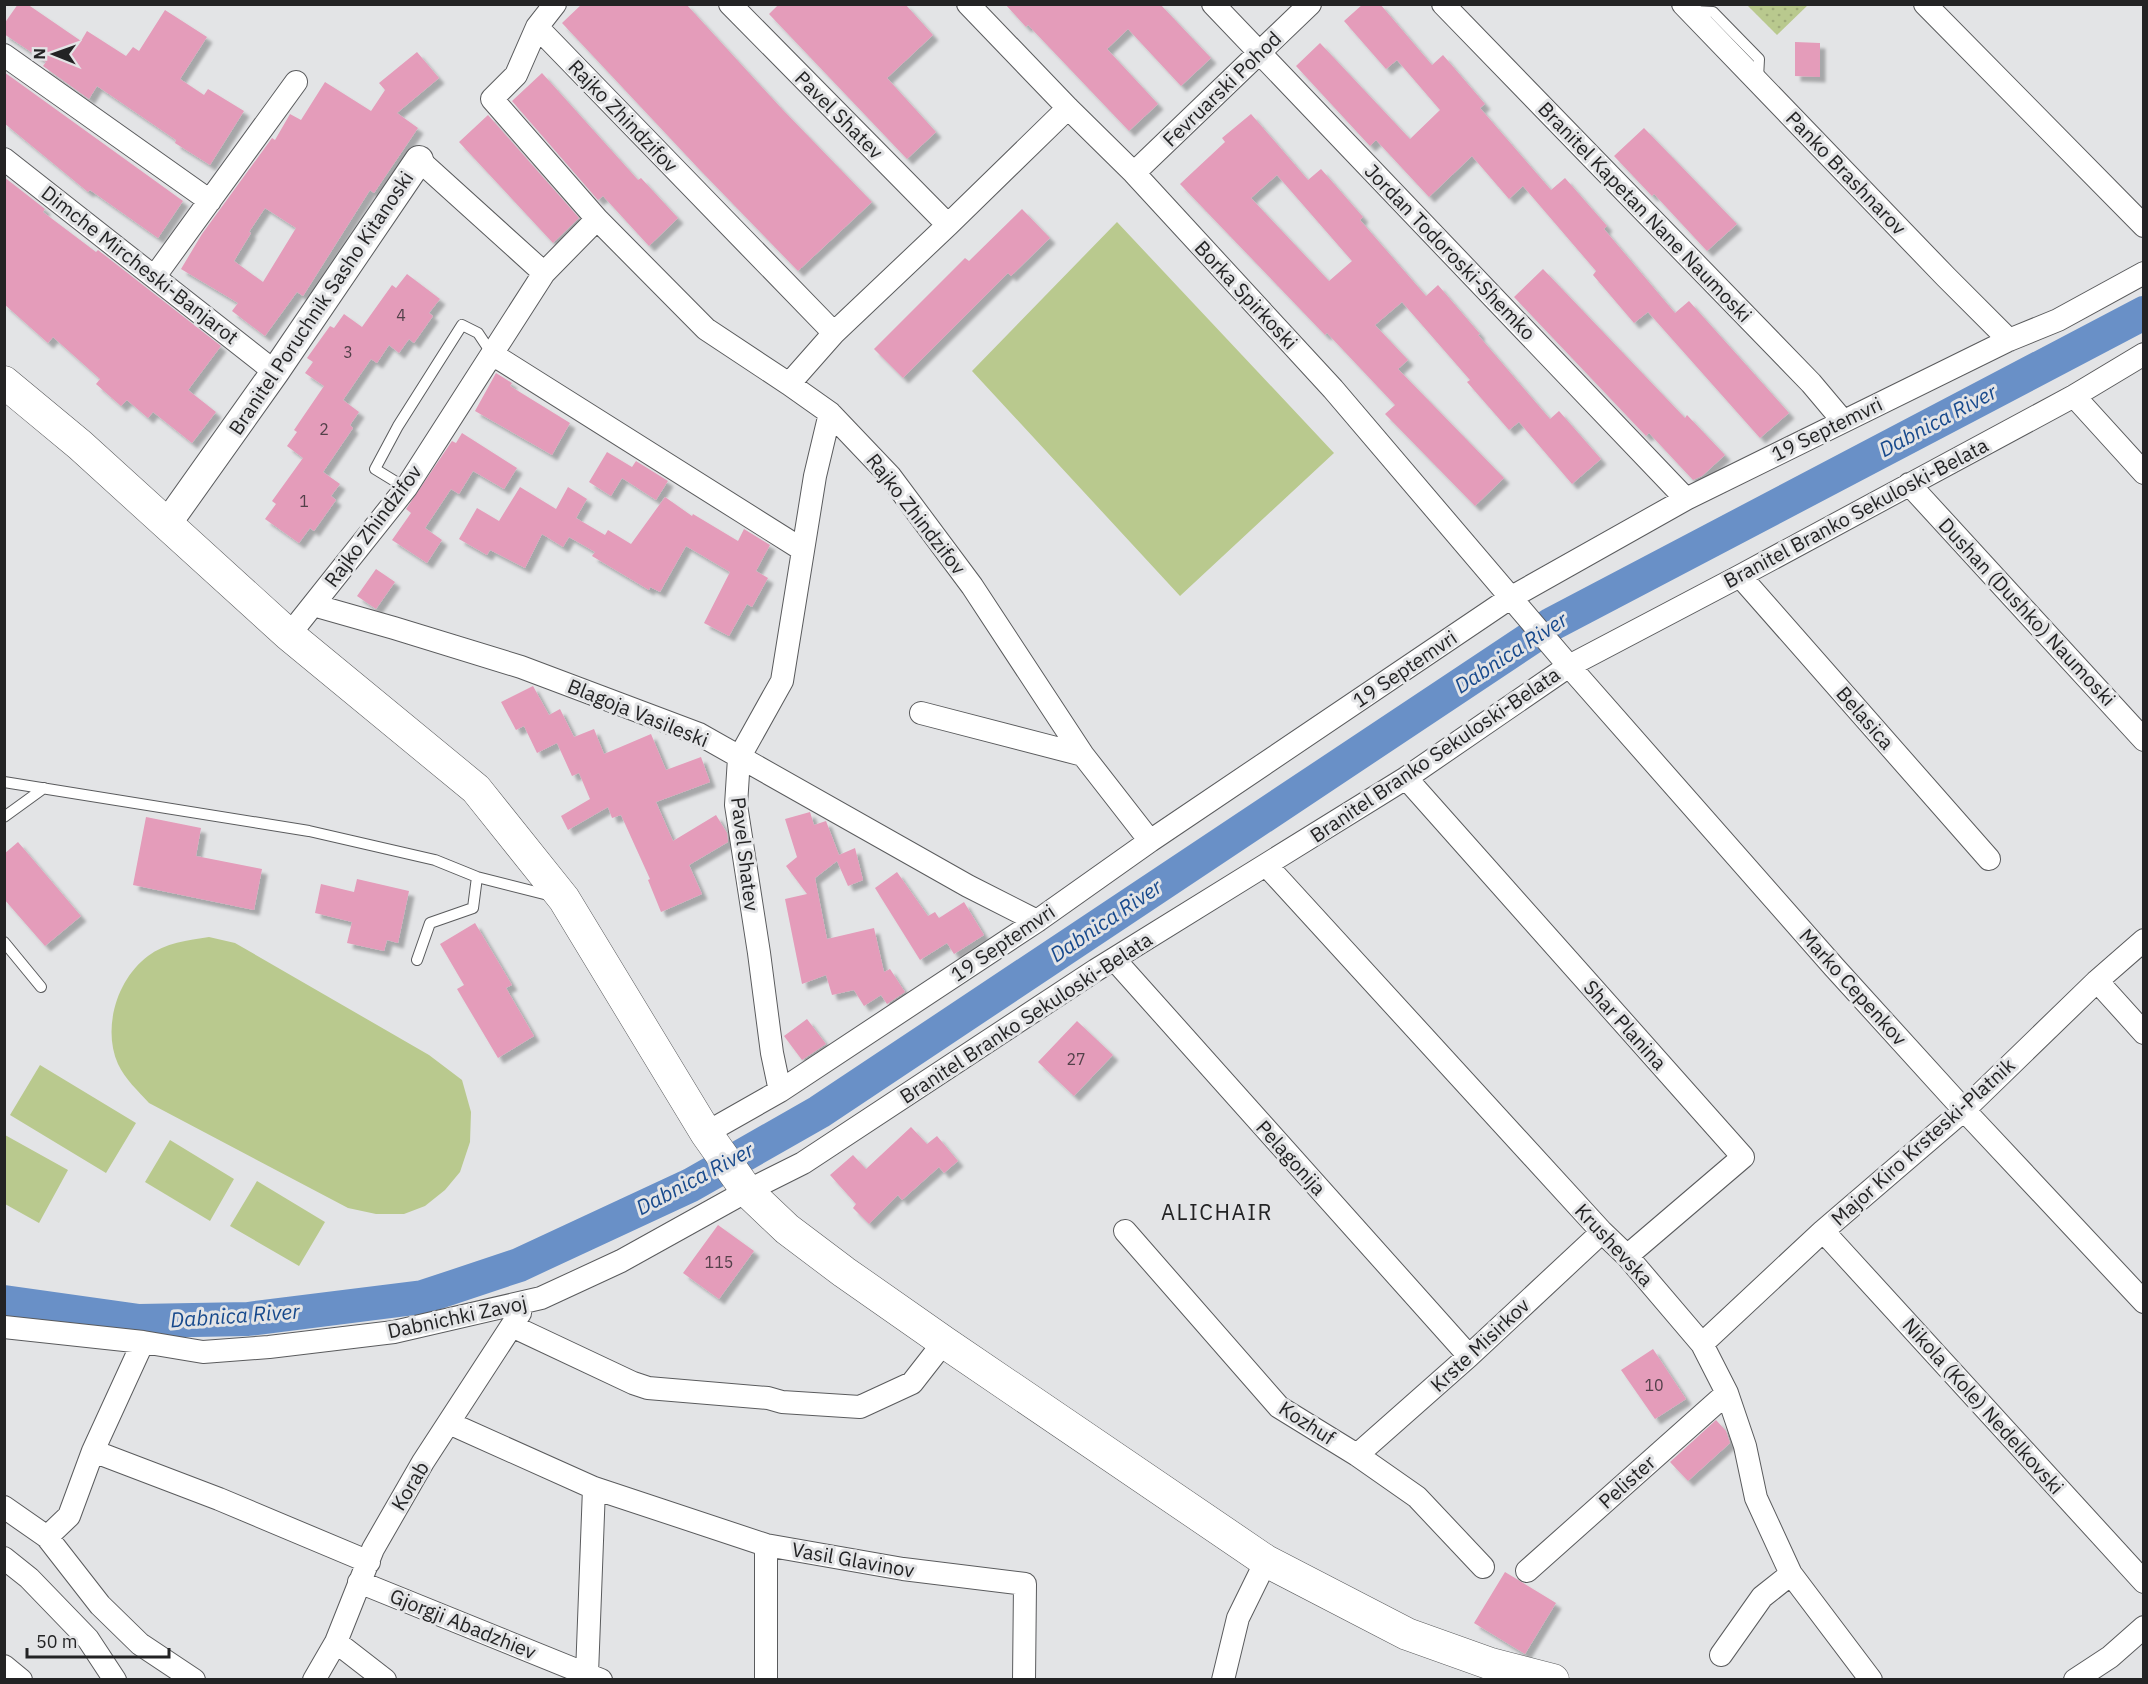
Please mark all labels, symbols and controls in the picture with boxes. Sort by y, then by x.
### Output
north arrow [24,24,84,84]
street label: Fevruarski Pohod [1156,25,1287,152]
text: N [29,48,49,60]
street label: Rajko Zhindzifov [563,53,684,178]
street label: Pavel Shatev [789,65,889,165]
street label: Branitel Kapetan Nane Naumoski [1533,95,1758,328]
street label: Panko Brashnarov [1780,105,1913,241]
street label: Jordan Todoroski-Shemko [1359,158,1542,346]
street label: Branitel Poruchnik Sasho Kitanoski [222,166,419,440]
street label: Dimche Mircheski-Banjarot [36,179,245,350]
street label: Borka Spirkoski [1189,234,1304,355]
house number: 4 [396,305,406,325]
house number: 3 [343,342,353,362]
water label: Dabnica River [1874,377,2003,463]
street label: 19 Septemvri [1767,390,1887,467]
house number: 2 [319,419,329,439]
street label: Branitel Branko Sekuloski-Belata [1719,431,1993,594]
street label: Rajko Zhindzifov [861,448,972,580]
street label: Rajko Zhindzifov [318,459,428,592]
house number: 1 [299,491,309,511]
street label: Dushan (Dushko) Naumoski [1933,512,2122,712]
water label: Dabnica River [1448,604,1574,699]
street label: 19 Septemvri [1347,624,1462,713]
street label: Branitel Branko Sekuloski-Belata [1304,660,1565,849]
street label: Blagoja Vasileski [564,672,713,753]
street label: Belasica [1830,680,1901,755]
street label: Pavel Shatev [725,795,766,913]
water label: Dabnica River [1044,872,1168,968]
street label: 19 Septemvri [945,898,1060,987]
street label: Marko Cepenkov [1794,922,1913,1051]
street label: Branitel Branko Sekuloski-Belata [894,925,1157,1110]
street label: Shar Planina [1578,974,1673,1076]
house number: 27 [1066,1049,1086,1069]
street label: Major Kiro Krsteski-Platnik [1825,1051,2021,1232]
street label: Pelagonija [1250,1114,1333,1201]
water label: Dabnica River [631,1135,760,1221]
district label: ALICHAIR [1161,1197,1273,1226]
street label: Krushevska [1569,1197,1660,1292]
house number: 115 [705,1252,733,1272]
street label: Dabnichki Zavoj [385,1289,529,1344]
street label: Krste Misirkov [1424,1292,1535,1398]
water label: Dabnica River [169,1296,302,1333]
street label: Nikola (Kole) Nedelkovski [1897,1312,2070,1500]
house number: 10 [1644,1375,1664,1395]
street label: Kozhuf [1274,1394,1341,1451]
street label: Pelister [1592,1449,1661,1514]
street label: Korab [384,1456,435,1515]
street label: Vasil Glavinov [790,1535,917,1584]
street label: Gjorgji Abadzhiev [386,1582,540,1665]
scale bar [27,1621,170,1659]
text: 50 m [36,1630,78,1653]

